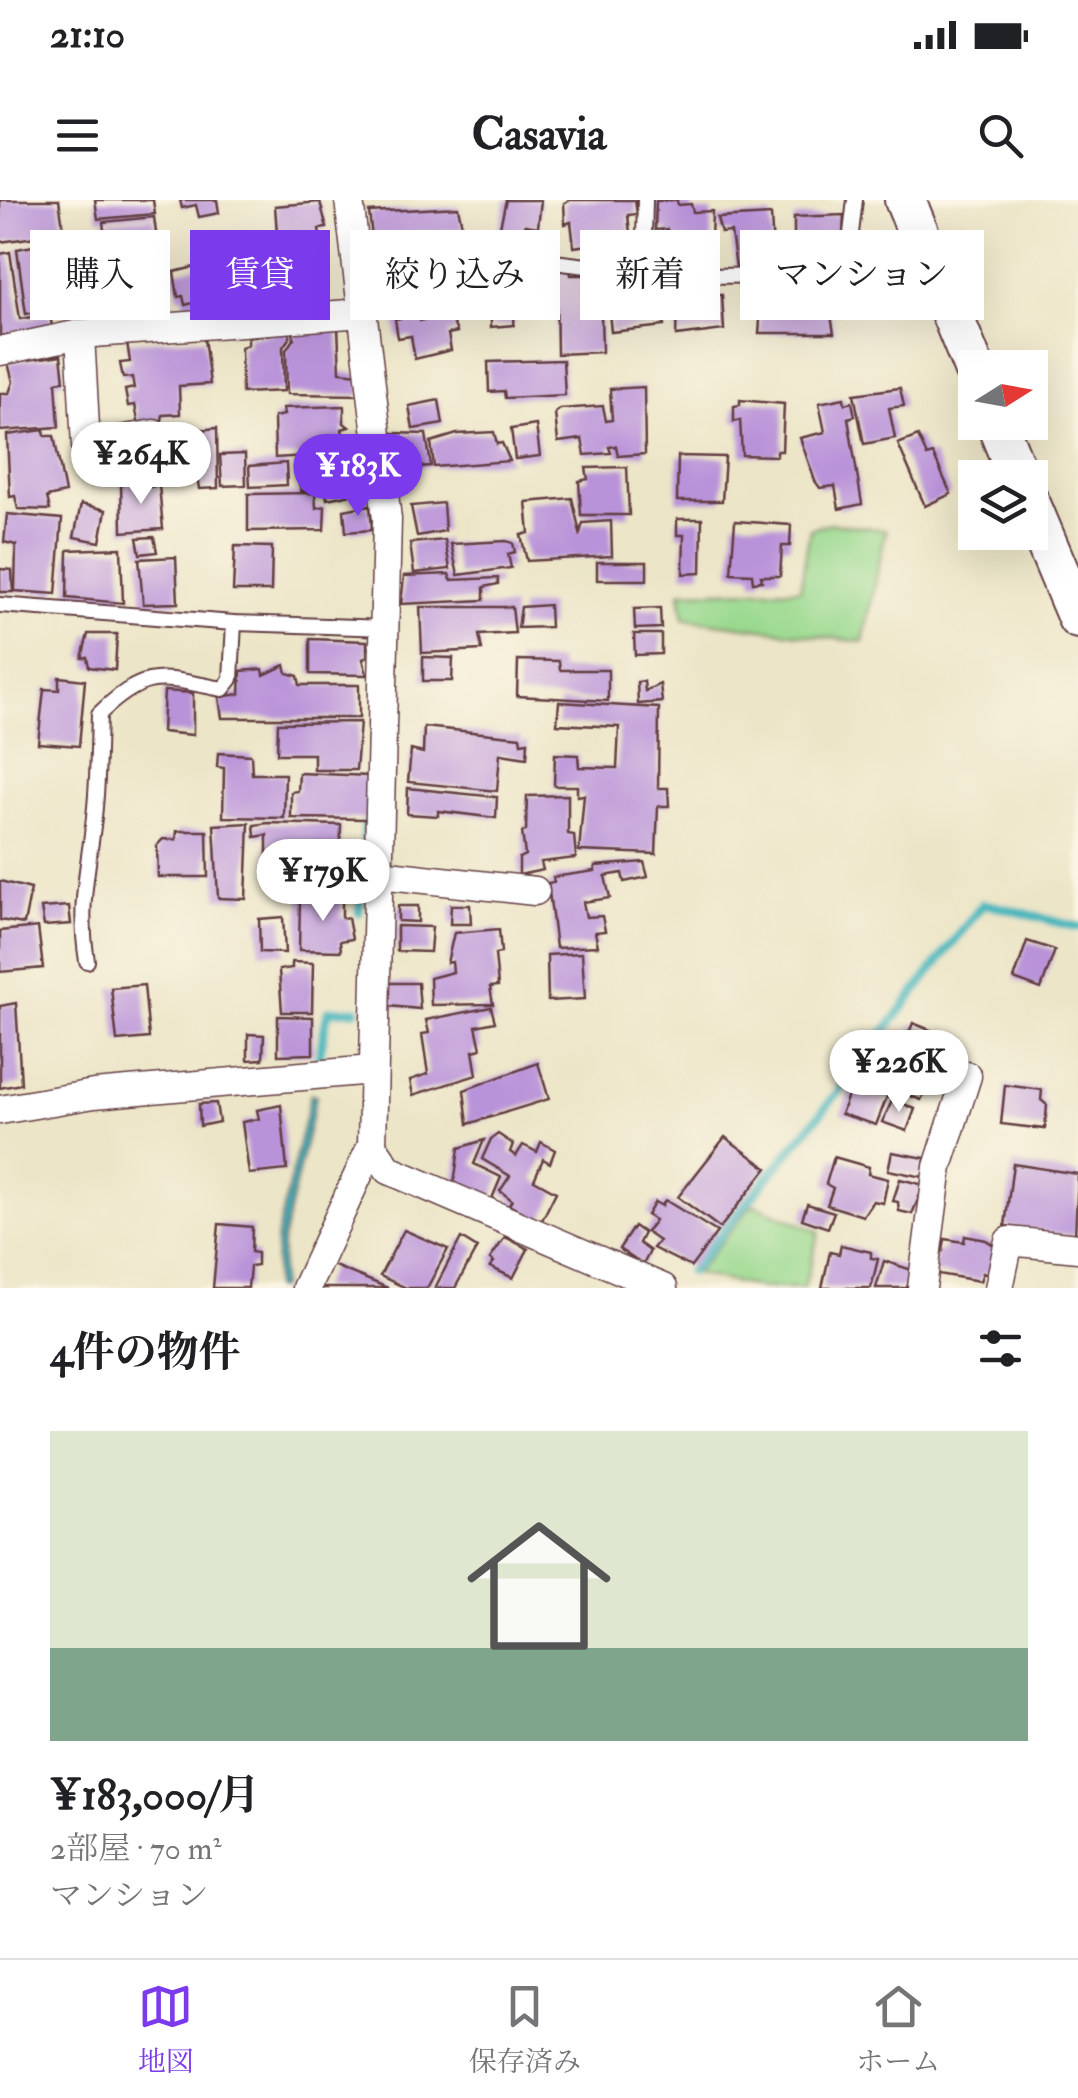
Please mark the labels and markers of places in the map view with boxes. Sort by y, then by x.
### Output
pin: ¥264K [71,422,211,507]
pin: ¥183K [288,434,428,519]
pin: ¥179K [253,839,393,924]
pin: ¥226K [829,1030,969,1115]

